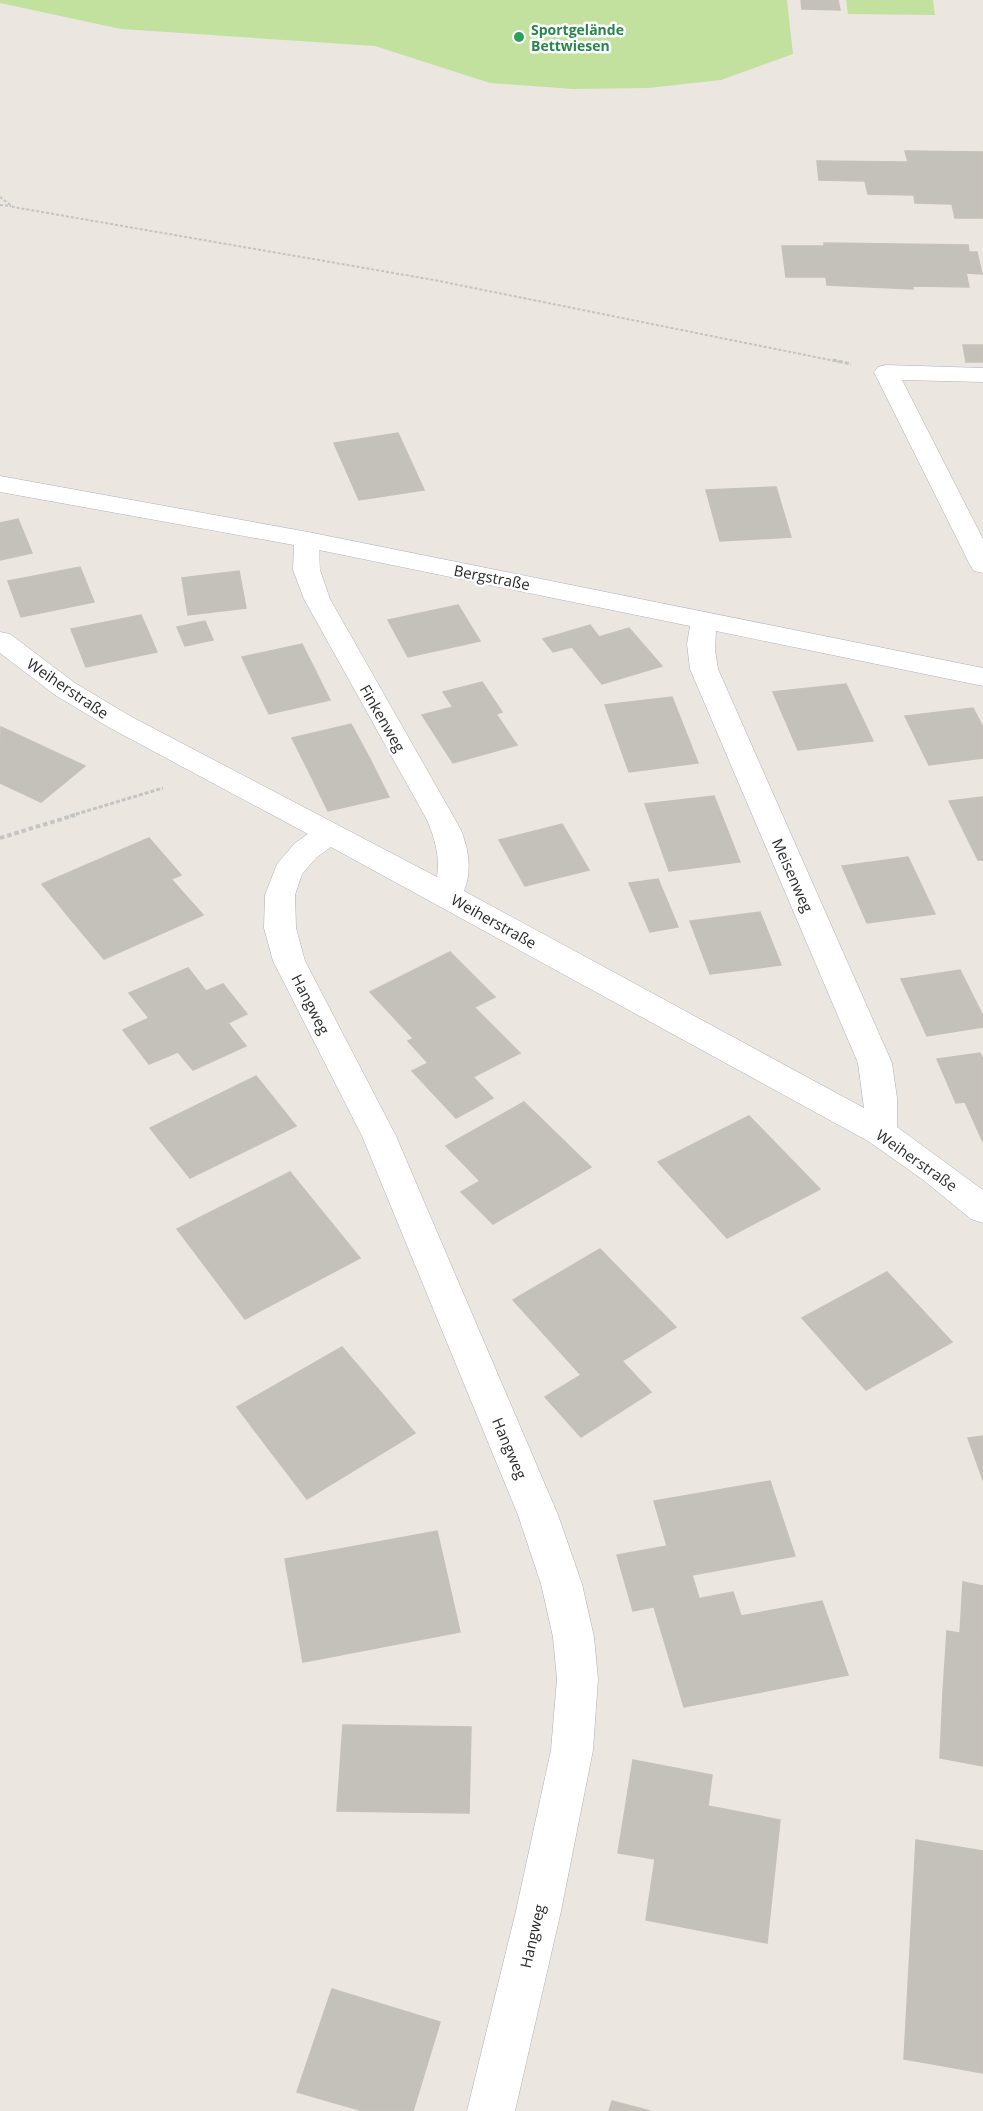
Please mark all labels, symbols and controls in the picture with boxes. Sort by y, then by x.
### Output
place label: Sportgelände Bettwiesen [531,20,624,55]
marker: Sportgelände Bettwiesen [512,30,526,44]
street label: Bergstraße [452,560,532,594]
street label: Weiherstraße [23,653,113,723]
street label: Finkenweg [356,681,410,755]
street label: Meisenweg [768,835,818,915]
street label: Weiherstraße [448,889,540,953]
street label: Hangweg [287,971,335,1037]
street label: Weiherstraße [873,1125,961,1195]
street label: Hangweg [488,1414,532,1482]
street label: Hangweg [515,1902,549,1970]

